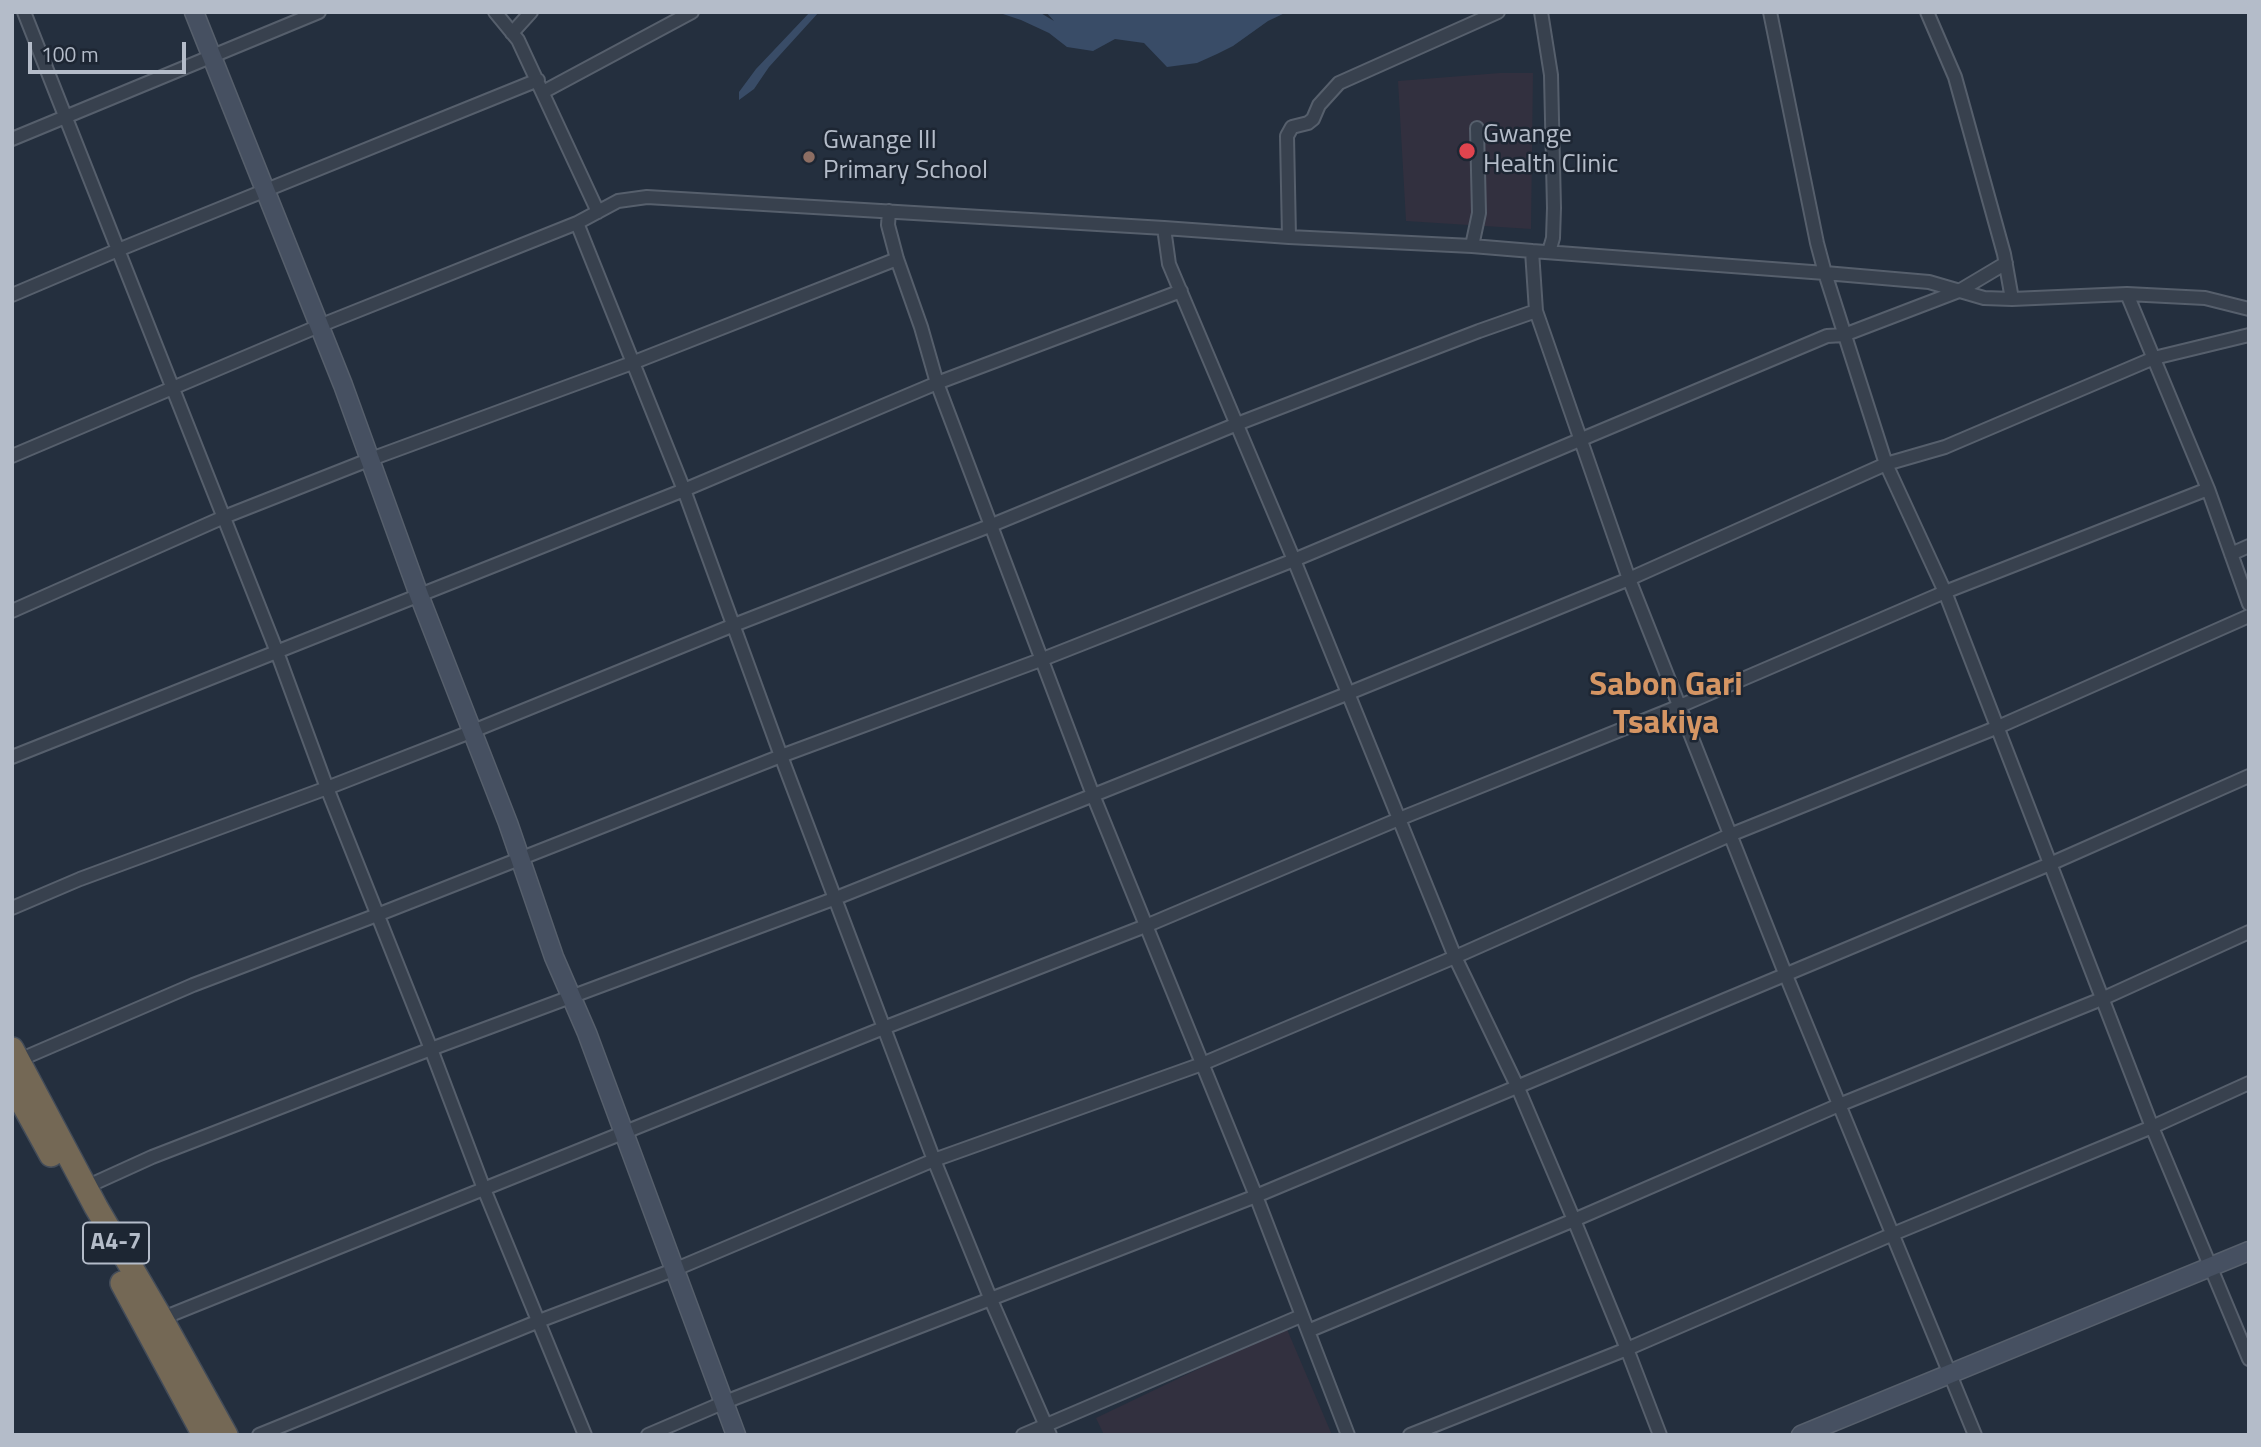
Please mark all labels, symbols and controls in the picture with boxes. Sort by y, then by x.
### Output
scale bar [32,28,189,72]
text: 100 m [41,38,98,70]
place label: Gwange Health Clinic [1483,120,1618,182]
place label: Gwange III Primary School [823,126,988,188]
marker: Gwange Health Clinic [1457,141,1477,161]
marker: Gwange III Primary School [801,149,817,165]
district label: Sabon Gari Tsakiya [1589,667,1743,745]
road number: A4-7 [83,1223,149,1264]

